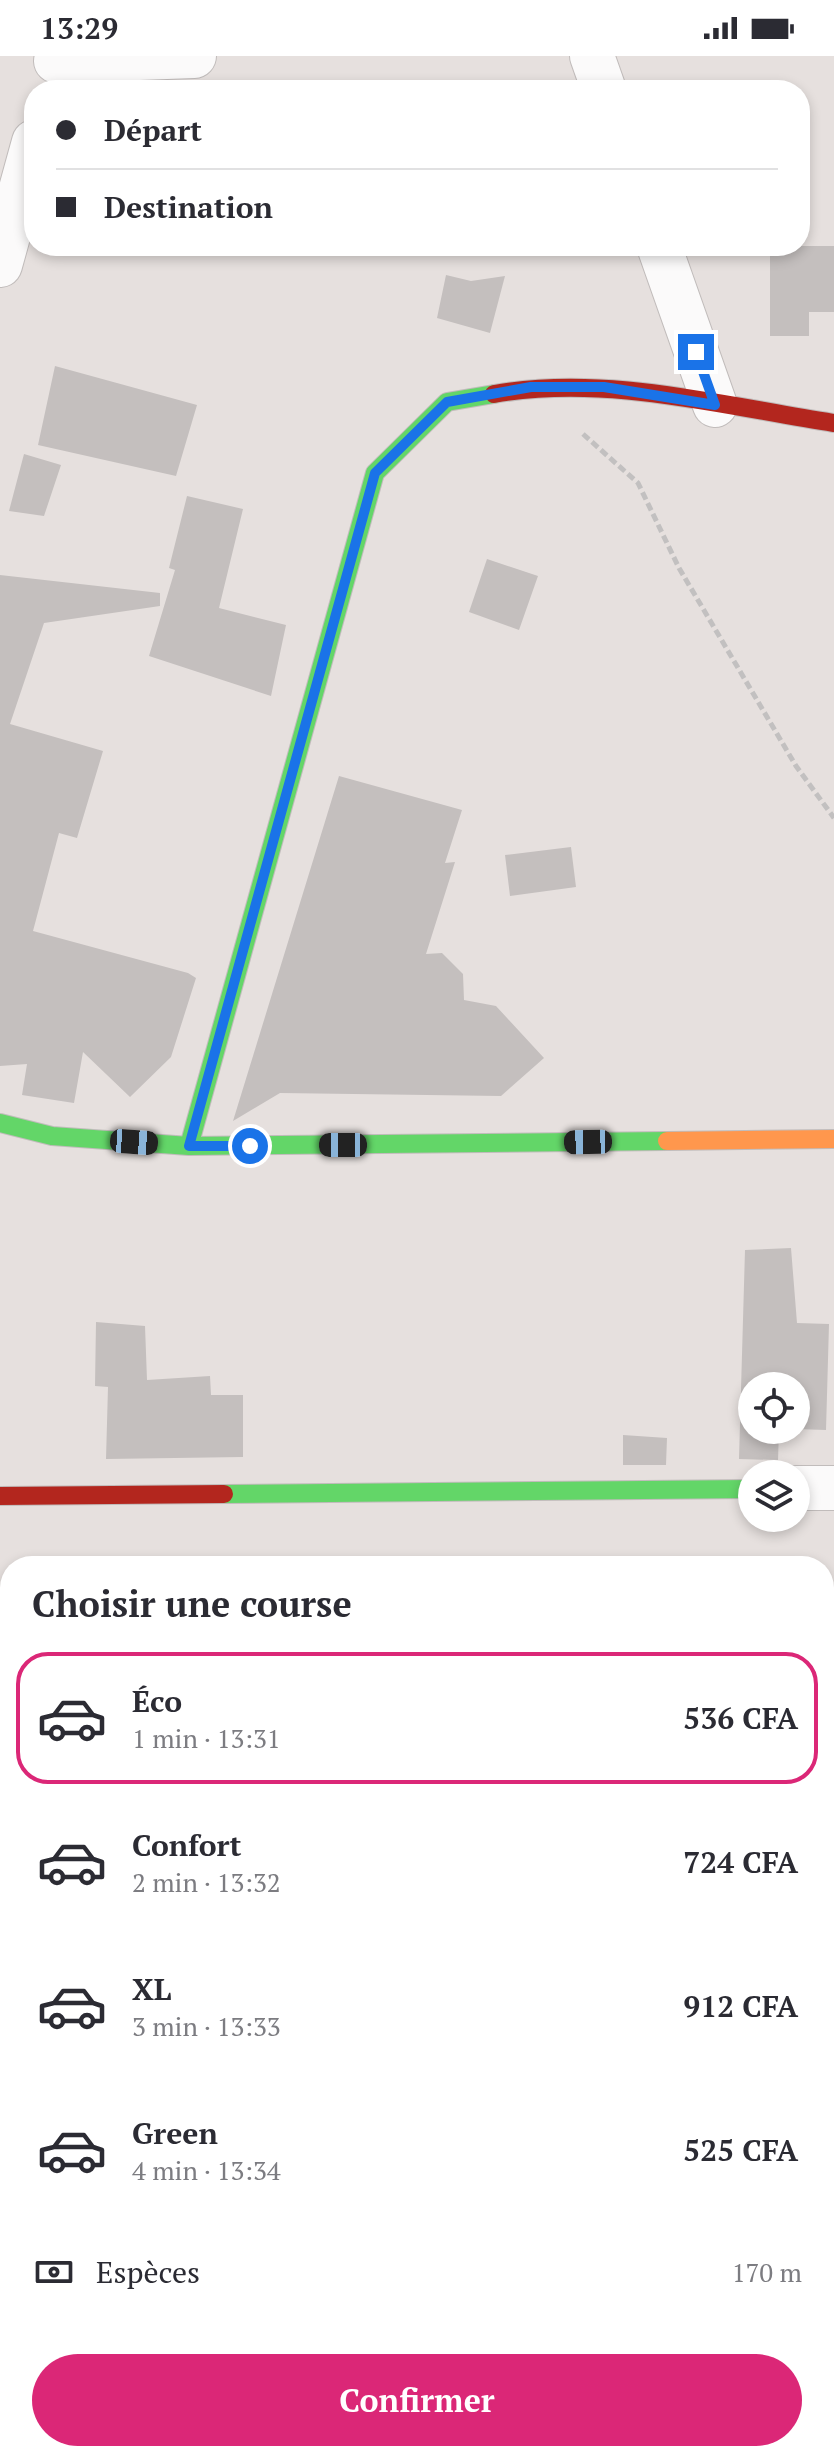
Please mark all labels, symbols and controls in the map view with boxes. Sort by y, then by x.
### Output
text: 13:29 [40,8,118,48]
text: Départ [104,110,202,150]
text: Destination [104,187,273,227]
route end [678,334,714,370]
car [109,1128,159,1156]
route start [232,1128,268,1164]
car [564,1130,612,1154]
car [319,1133,367,1157]
map controls [738,1372,810,1532]
button: locate [738,1372,810,1444]
button: layers [738,1460,810,1532]
text: Choisir une course [32,1580,352,1627]
text: Éco [132,1681,182,1721]
icon: car [36,1682,108,1754]
text: 536 CFA [683,1698,798,1738]
text: 1 min · 13:31 [132,1721,281,1755]
text: Confort [132,1825,242,1865]
icon: car [36,1826,108,1898]
text: 724 CFA [683,1842,798,1882]
text: 2 min · 13:32 [132,1865,281,1899]
text: XL [132,1969,171,2009]
icon: car [36,1970,108,2042]
text: 912 CFA [683,1986,798,2026]
text: 3 min · 13:33 [132,2009,281,2043]
text: Green [132,2113,218,2153]
icon: car [36,2114,108,2186]
text: 525 CFA [683,2130,798,2170]
text: 4 min · 13:34 [132,2153,281,2187]
icon: cash [32,2250,76,2294]
text: Espèces [96,2252,200,2292]
text: 170 m [732,2255,802,2289]
button: Confirmer [32,2354,802,2446]

